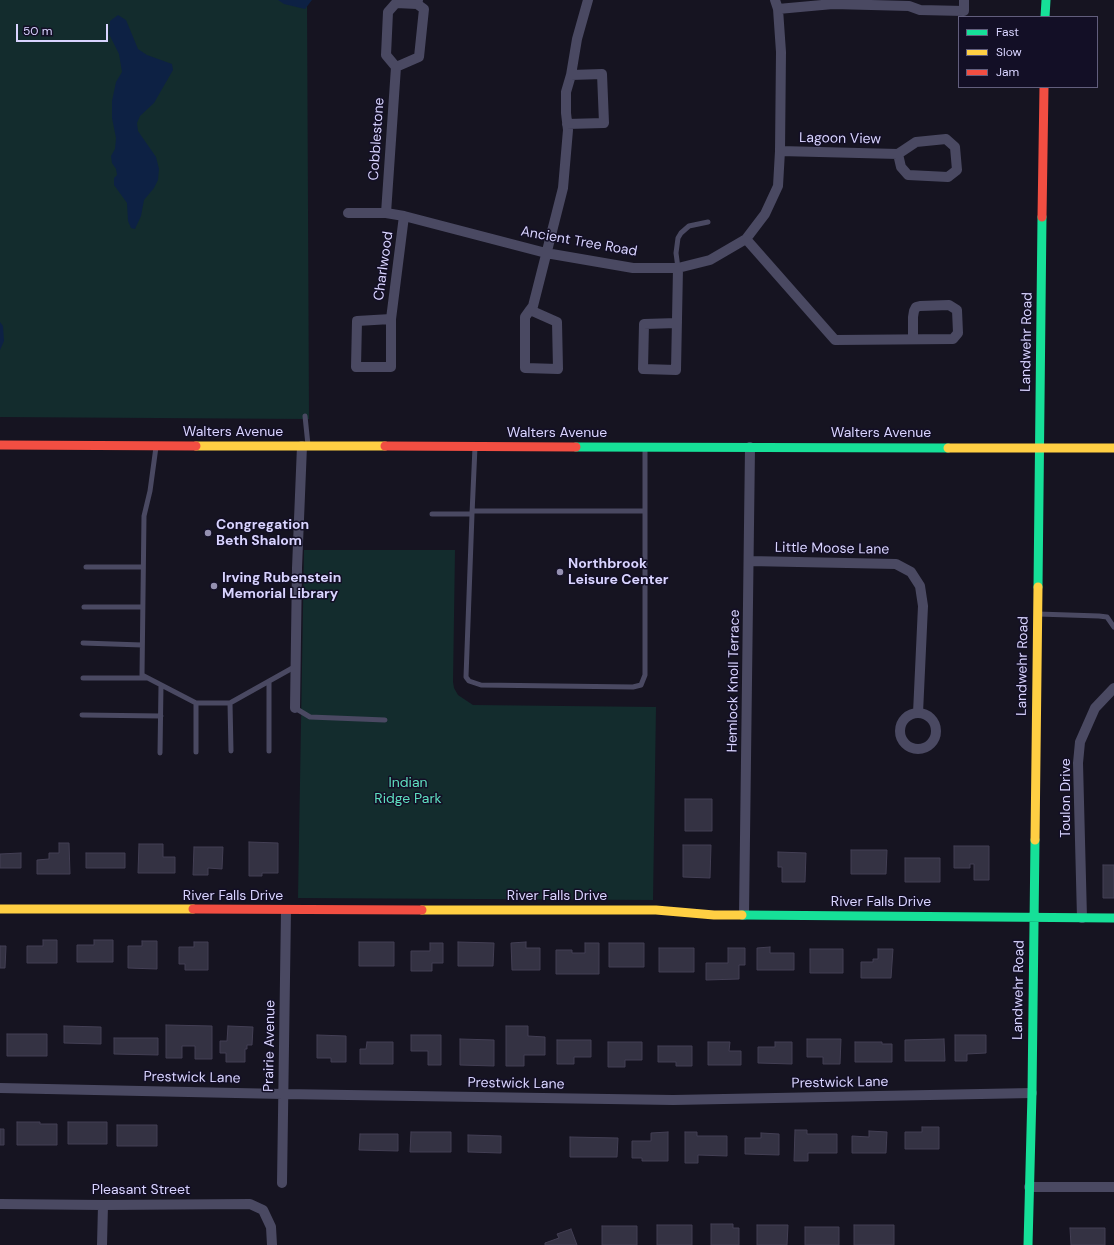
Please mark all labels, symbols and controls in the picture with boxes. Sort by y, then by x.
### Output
scale bar [18,16,110,42]
legend [958,16,1098,88]
text: 50 m [23,23,52,39]
text: Fast [996,24,1019,40]
text: Slow [996,44,1022,60]
text: Jam [996,64,1019,80]
street label: Cobblestone [366,97,388,181]
street label: Lagoon View [799,130,881,148]
street label: Ancient Tree Road [519,223,639,261]
street label: Charlwood [371,230,397,302]
street label: Landwehr Road [1018,292,1036,392]
street label: Walters Avenue [183,424,283,440]
street label: Walters Avenue [507,425,607,441]
street label: Walters Avenue [831,425,931,441]
place label: Congregation Beth Shalom [216,517,309,550]
marker: Congregation Beth Shalom [203,528,213,538]
street label: Little Moose Lane [775,540,889,558]
place label: Northbrook Leisure Center [568,556,669,588]
marker: Northbrook Leisure Center [555,567,565,577]
place label: Irving Rubenstein Memorial Library [222,570,341,602]
marker: Irving Rubenstein Memorial Library [209,581,219,591]
street label: Hemlock Knoll Terrace [724,609,744,753]
street label: Landwehr Road [1014,616,1032,716]
street label: Toulon Drive [1058,758,1074,838]
park label: Indian Ridge Park [374,775,442,808]
street label: River Falls Drive [183,888,283,904]
street label: River Falls Drive [507,888,607,904]
street label: River Falls Drive [831,894,931,910]
street label: Landwehr Road [1010,940,1028,1040]
street label: Prairie Avenue [261,1000,279,1092]
street label: Prestwick Lane [143,1069,241,1087]
street label: Prestwick Lane [791,1074,889,1092]
street label: Prestwick Lane [467,1075,565,1093]
street label: Pleasant Street [92,1182,190,1198]

